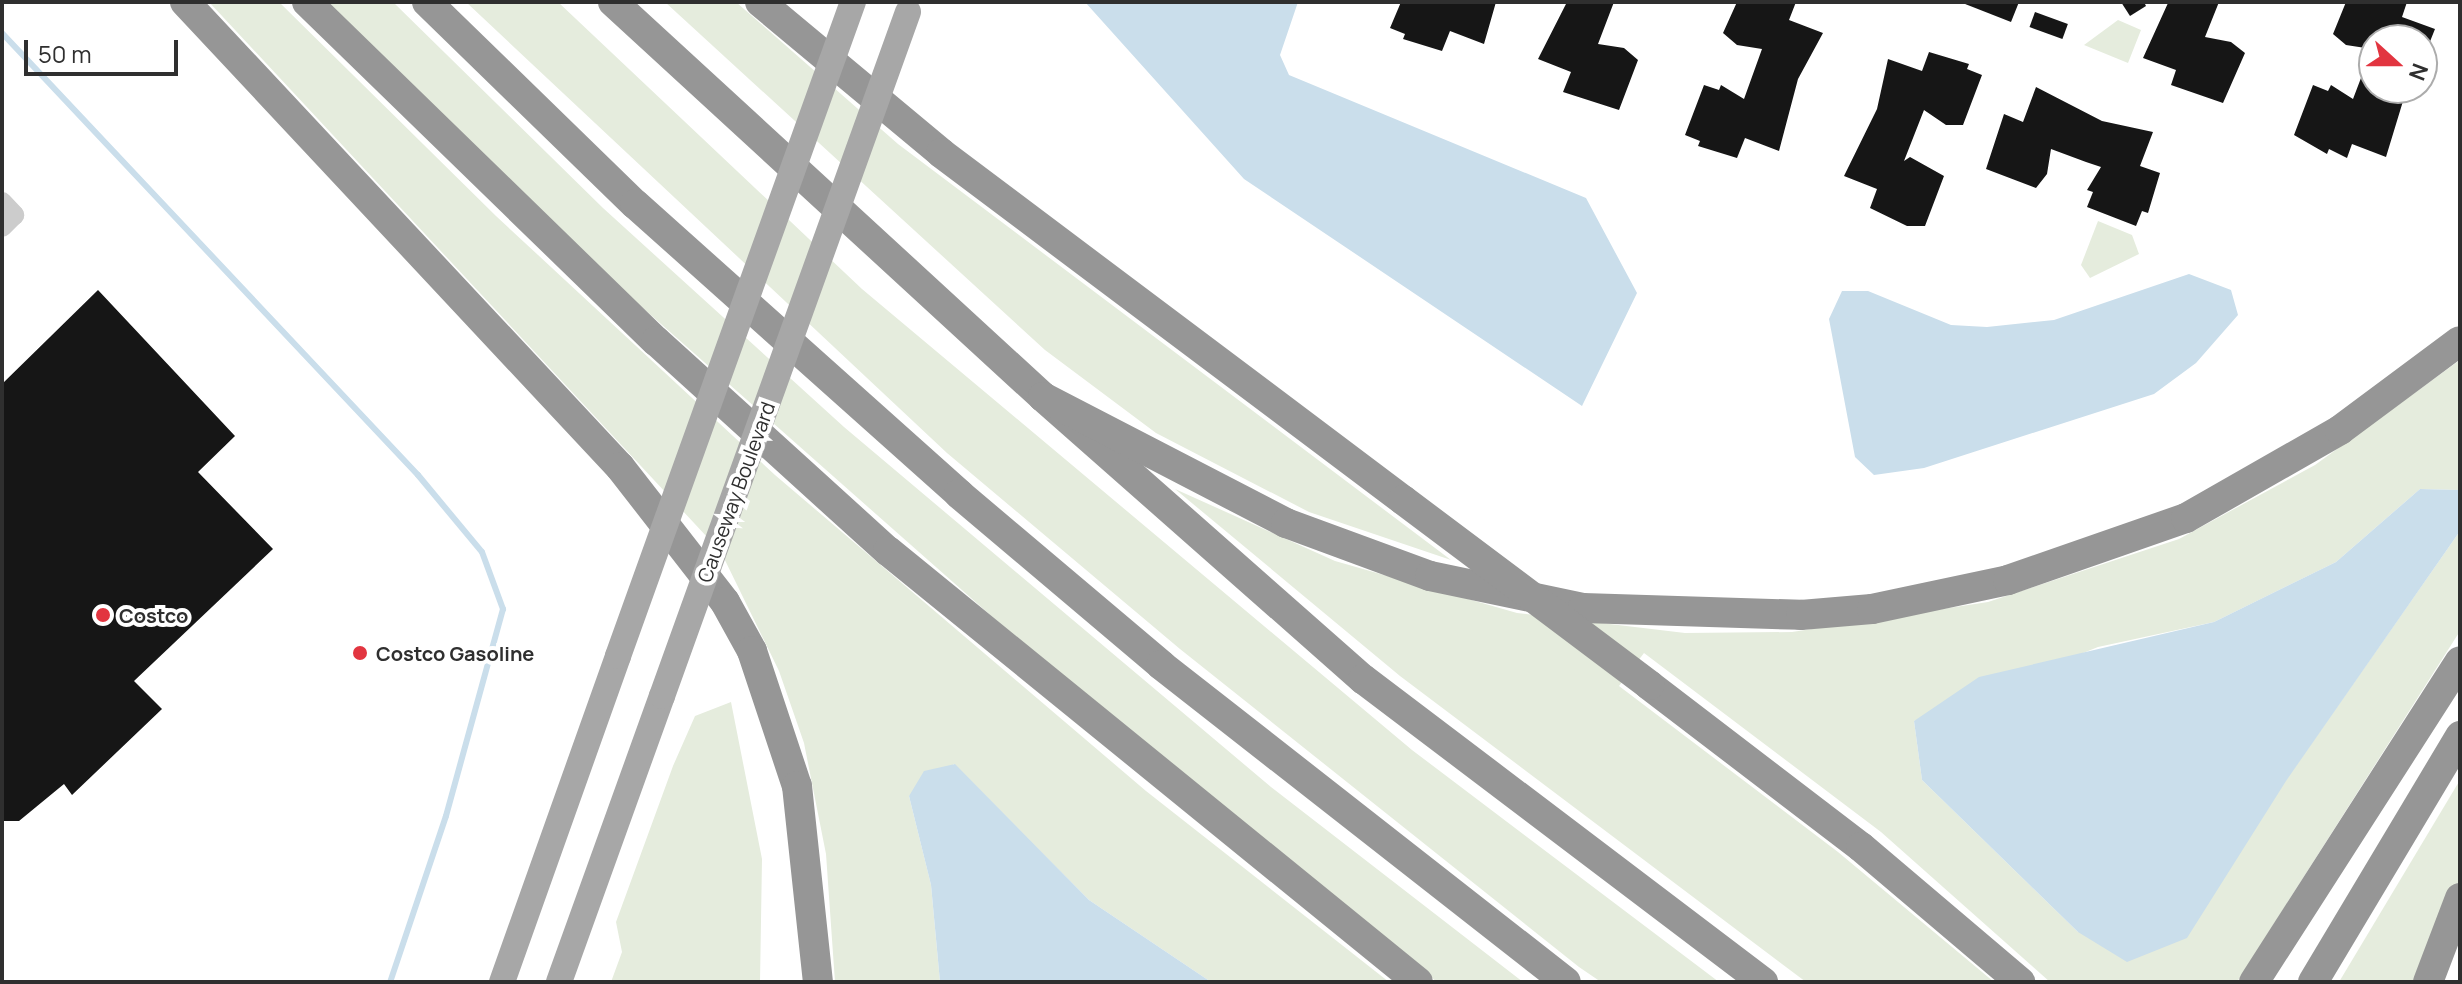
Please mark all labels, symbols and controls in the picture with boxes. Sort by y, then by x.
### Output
scale bar [28,24,182,74]
north arrow [2358,24,2438,104]
text: 50 m [38,37,92,70]
text: N [2402,59,2435,85]
street label: Causeway Boulevard [692,398,780,586]
place label: Costco [119,603,188,627]
marker: Costco [94,606,112,624]
place label: Costco Gasoline [376,641,534,665]
marker: Costco Gasoline [351,644,369,662]

